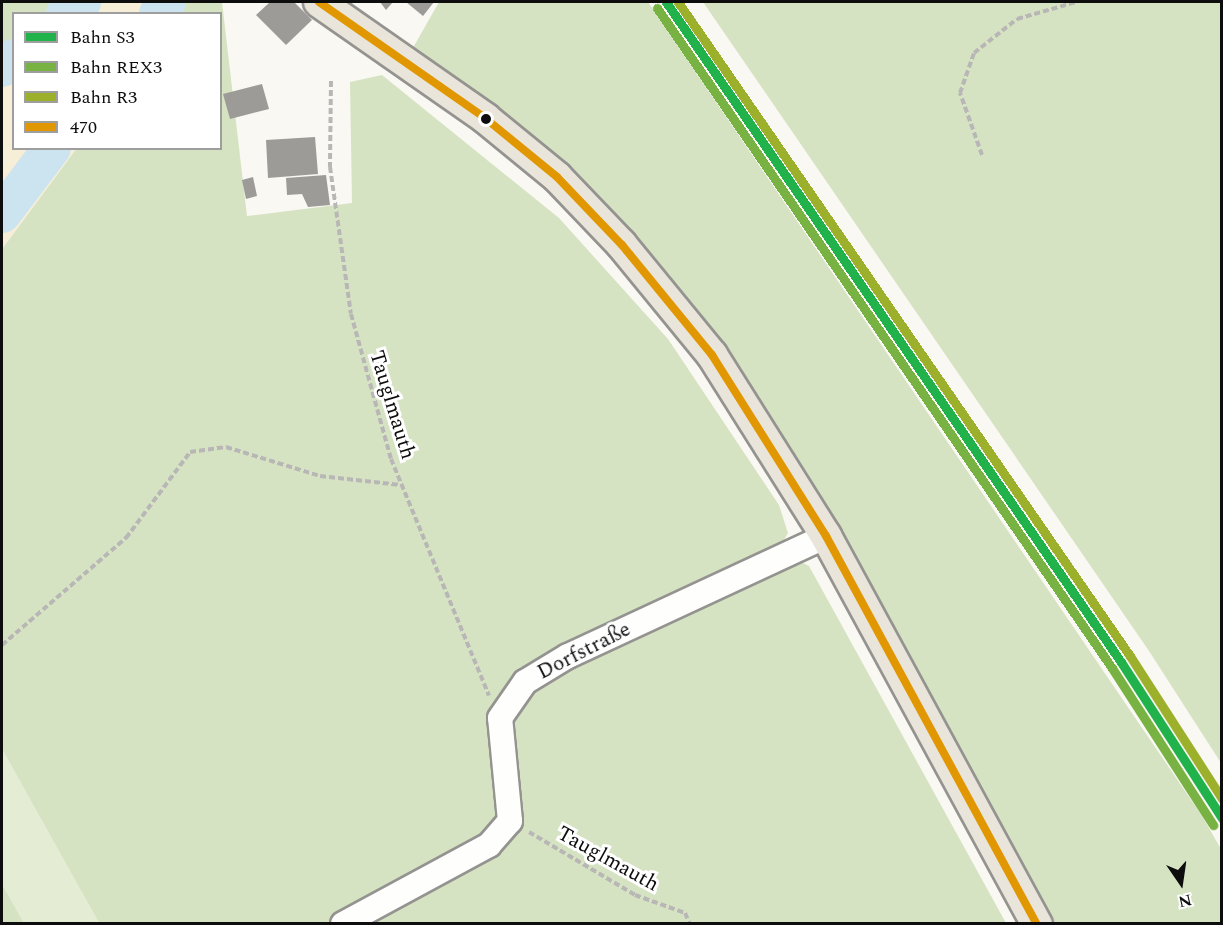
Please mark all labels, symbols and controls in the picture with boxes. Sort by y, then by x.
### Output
legend [12,12,222,150]
text: Bahn S3 [70,24,135,51]
text: Bahn REX3 [70,54,162,81]
text: Bahn R3 [70,84,137,111]
unlabelled marker [480,113,492,125]
text: 470 [70,114,97,141]
street label: Tauglmauth [364,348,420,462]
street label: Dorfstraße [533,617,635,685]
street label: Tauglmauth [553,821,663,897]
north arrow [1151,853,1211,913]
text: N [1176,887,1194,914]

